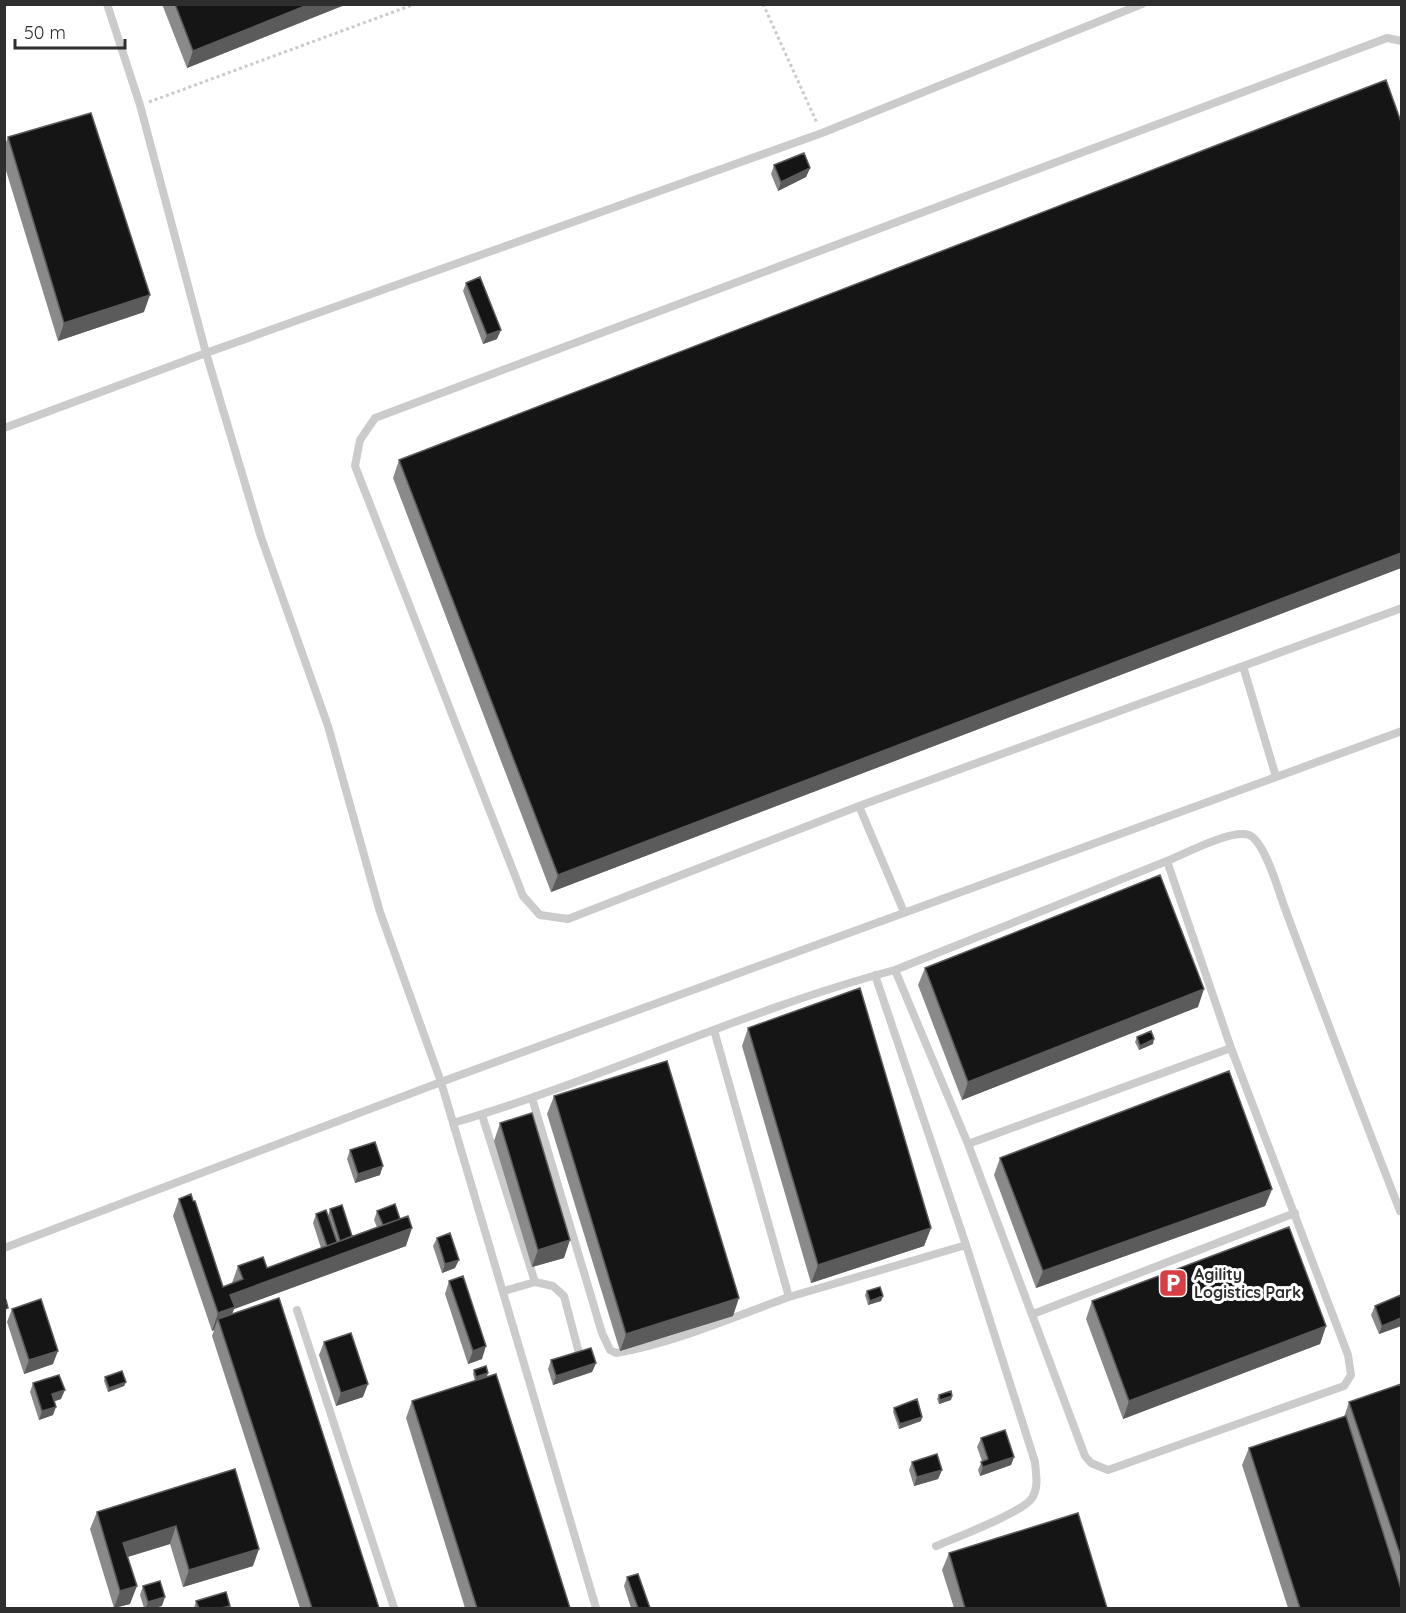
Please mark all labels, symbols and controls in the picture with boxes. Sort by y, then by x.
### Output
scale bar [15,12,124,50]
text: 50 m [24,21,66,44]
place label: Agility Logistics Park [1194,1264,1301,1302]
parking icon: Agility Logistics Park [1157,1267,1189,1299]

